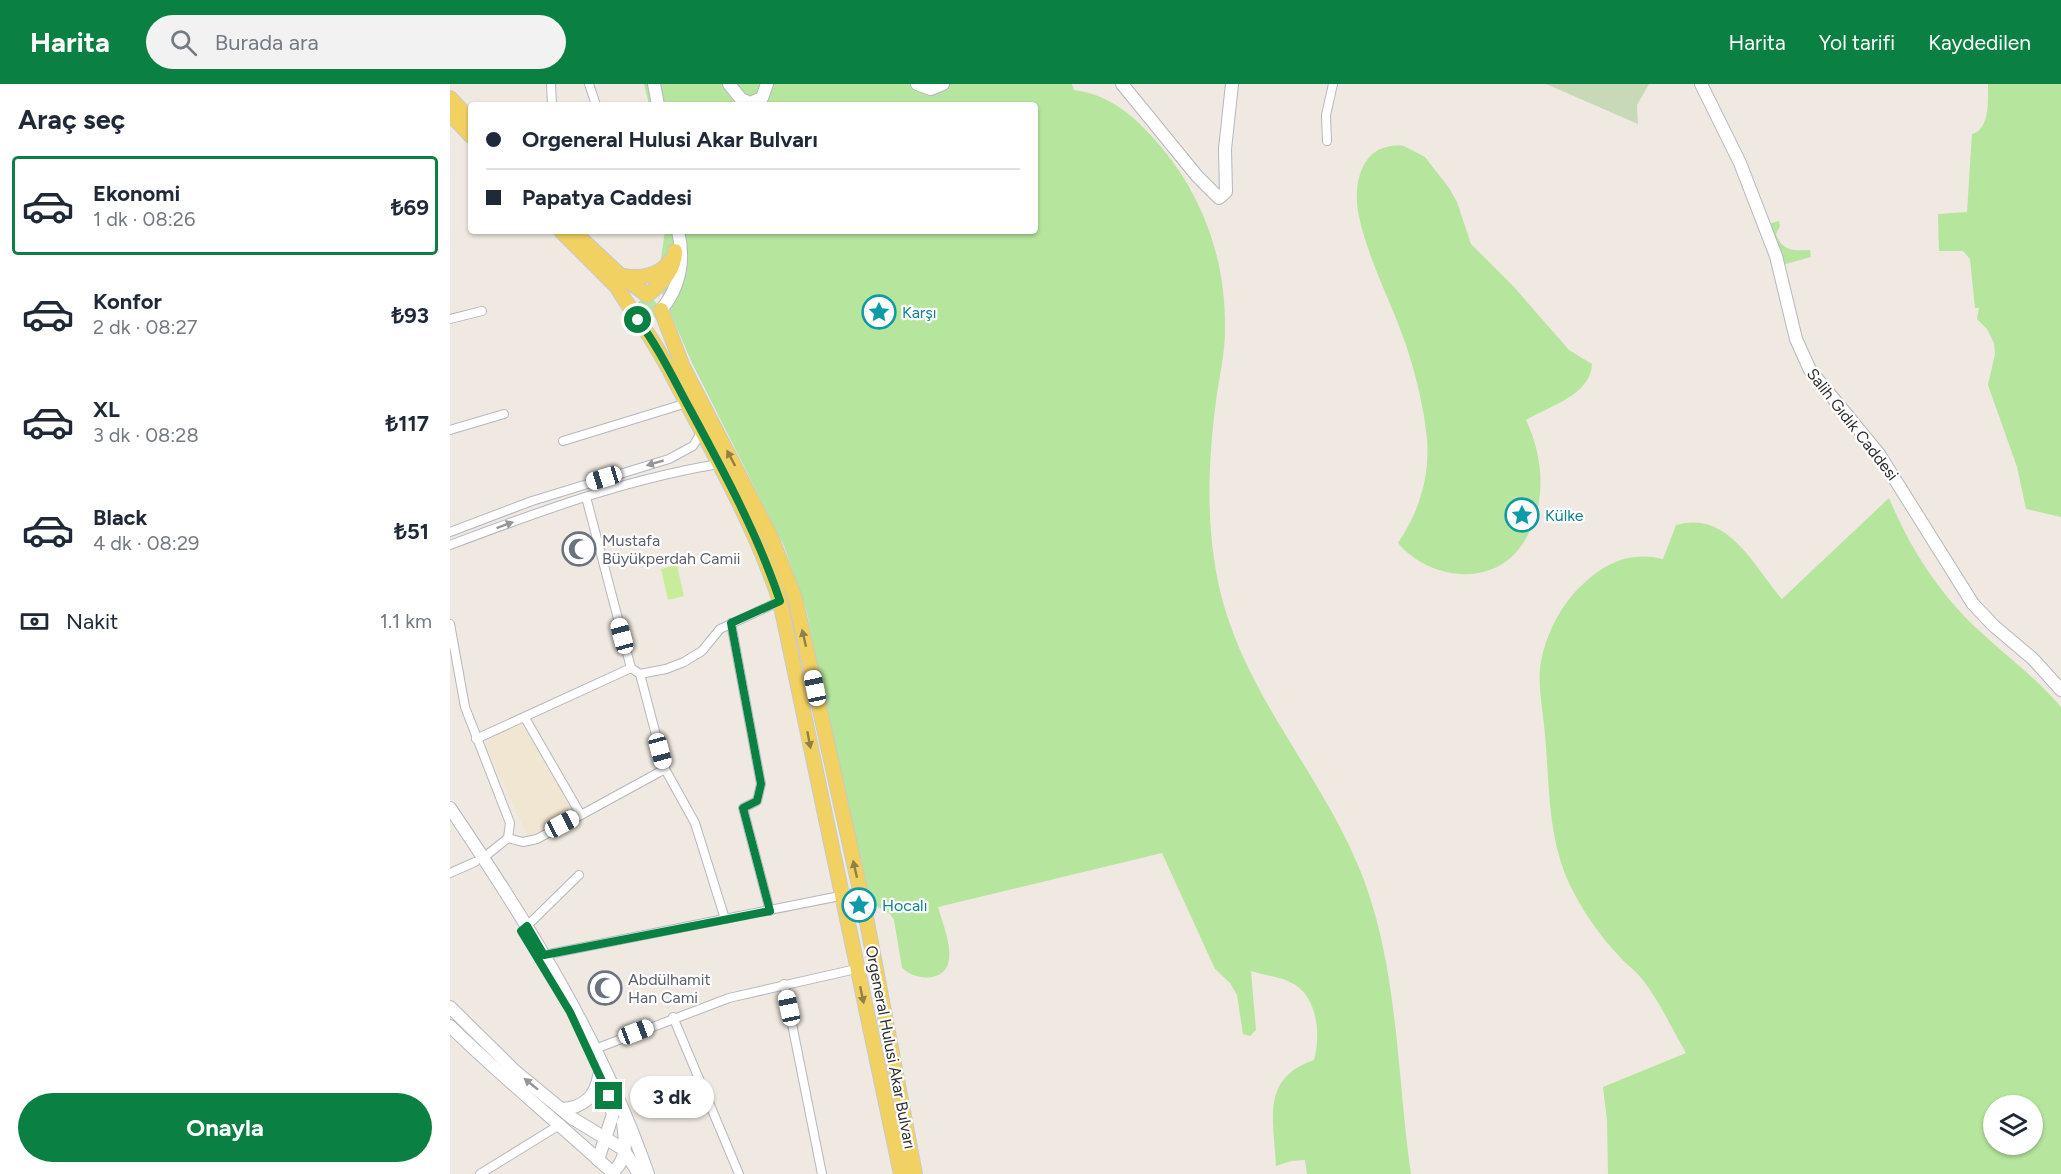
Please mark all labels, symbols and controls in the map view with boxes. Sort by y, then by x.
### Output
search box [146,15,566,69]
text: Harita [30,25,110,59]
icon: search [167,26,200,59]
text: Burada ara [215,29,319,56]
text: Harita [1729,30,1786,55]
text: Yol tarifi [1819,30,1895,55]
text: Kaydedilen [1928,30,2031,55]
text: Araç seç [18,103,125,136]
text: Orgeneral Hulusi Akar Bulvarı [522,126,818,153]
icon: car [21,179,75,233]
text: Ekonomi [93,180,180,207]
text: Papatya Caddesi [522,184,692,211]
text: ₺69 [391,194,429,221]
text: 1 dk · 08:26 [93,207,195,231]
icon: car [21,287,75,341]
text: Konfor [93,288,162,315]
place icon: Karşı [861,294,897,330]
text: ₺93 [391,302,429,329]
place label: Karşı [902,303,936,322]
route start [624,306,651,333]
text: 2 dk · 08:27 [93,315,198,339]
street label: Salih Gıdık Caddesi [1803,364,1902,484]
icon: car [21,395,75,449]
text: XL [93,396,120,423]
text: ₺117 [386,410,429,437]
text: 3 dk · 08:28 [93,423,199,447]
one-way arrow [726,449,736,466]
one-way arrow [646,459,664,468]
car [584,464,624,492]
place icon: Külke [1504,497,1540,533]
icon: car [21,503,75,557]
text: Black [93,504,147,531]
place label: Külke [1545,506,1584,525]
text: ₺51 [394,518,429,545]
one-way arrow [496,519,514,529]
text: 4 dk · 08:29 [93,531,199,555]
mosque icon: Mustafa Büyükperdah Camii [561,531,597,567]
place label: Mustafa Büyükperdah Camii [602,531,741,568]
icon: cash [18,605,51,638]
text: Nakit [66,608,118,635]
text: 1.1 km [380,609,432,633]
car [609,616,635,656]
one-way arrow [798,629,808,647]
car [802,669,828,707]
car [647,731,673,771]
one-way arrow [805,731,814,750]
car [542,808,582,840]
one-way arrow [850,860,859,879]
place icon: Hocalı [841,887,877,923]
place label: Hocalı [882,896,927,915]
street label: Orgeneral Hulusi Akar Bulvarı [861,944,920,1150]
mosque icon: Abdülhamit Han Cami [587,970,623,1006]
place label: Abdülhamit Han Cami [628,970,711,1007]
one-way arrow [858,985,867,1004]
car [776,989,802,1027]
car [616,1017,656,1047]
callout: 3 dk [630,1075,714,1117]
one-way arrow [523,1078,539,1091]
route end [595,1082,622,1109]
text: 3 dk [653,1085,691,1109]
button: Onayla [18,1093,432,1162]
map controls [1983,1095,2043,1155]
button: layers [1983,1095,2043,1155]

